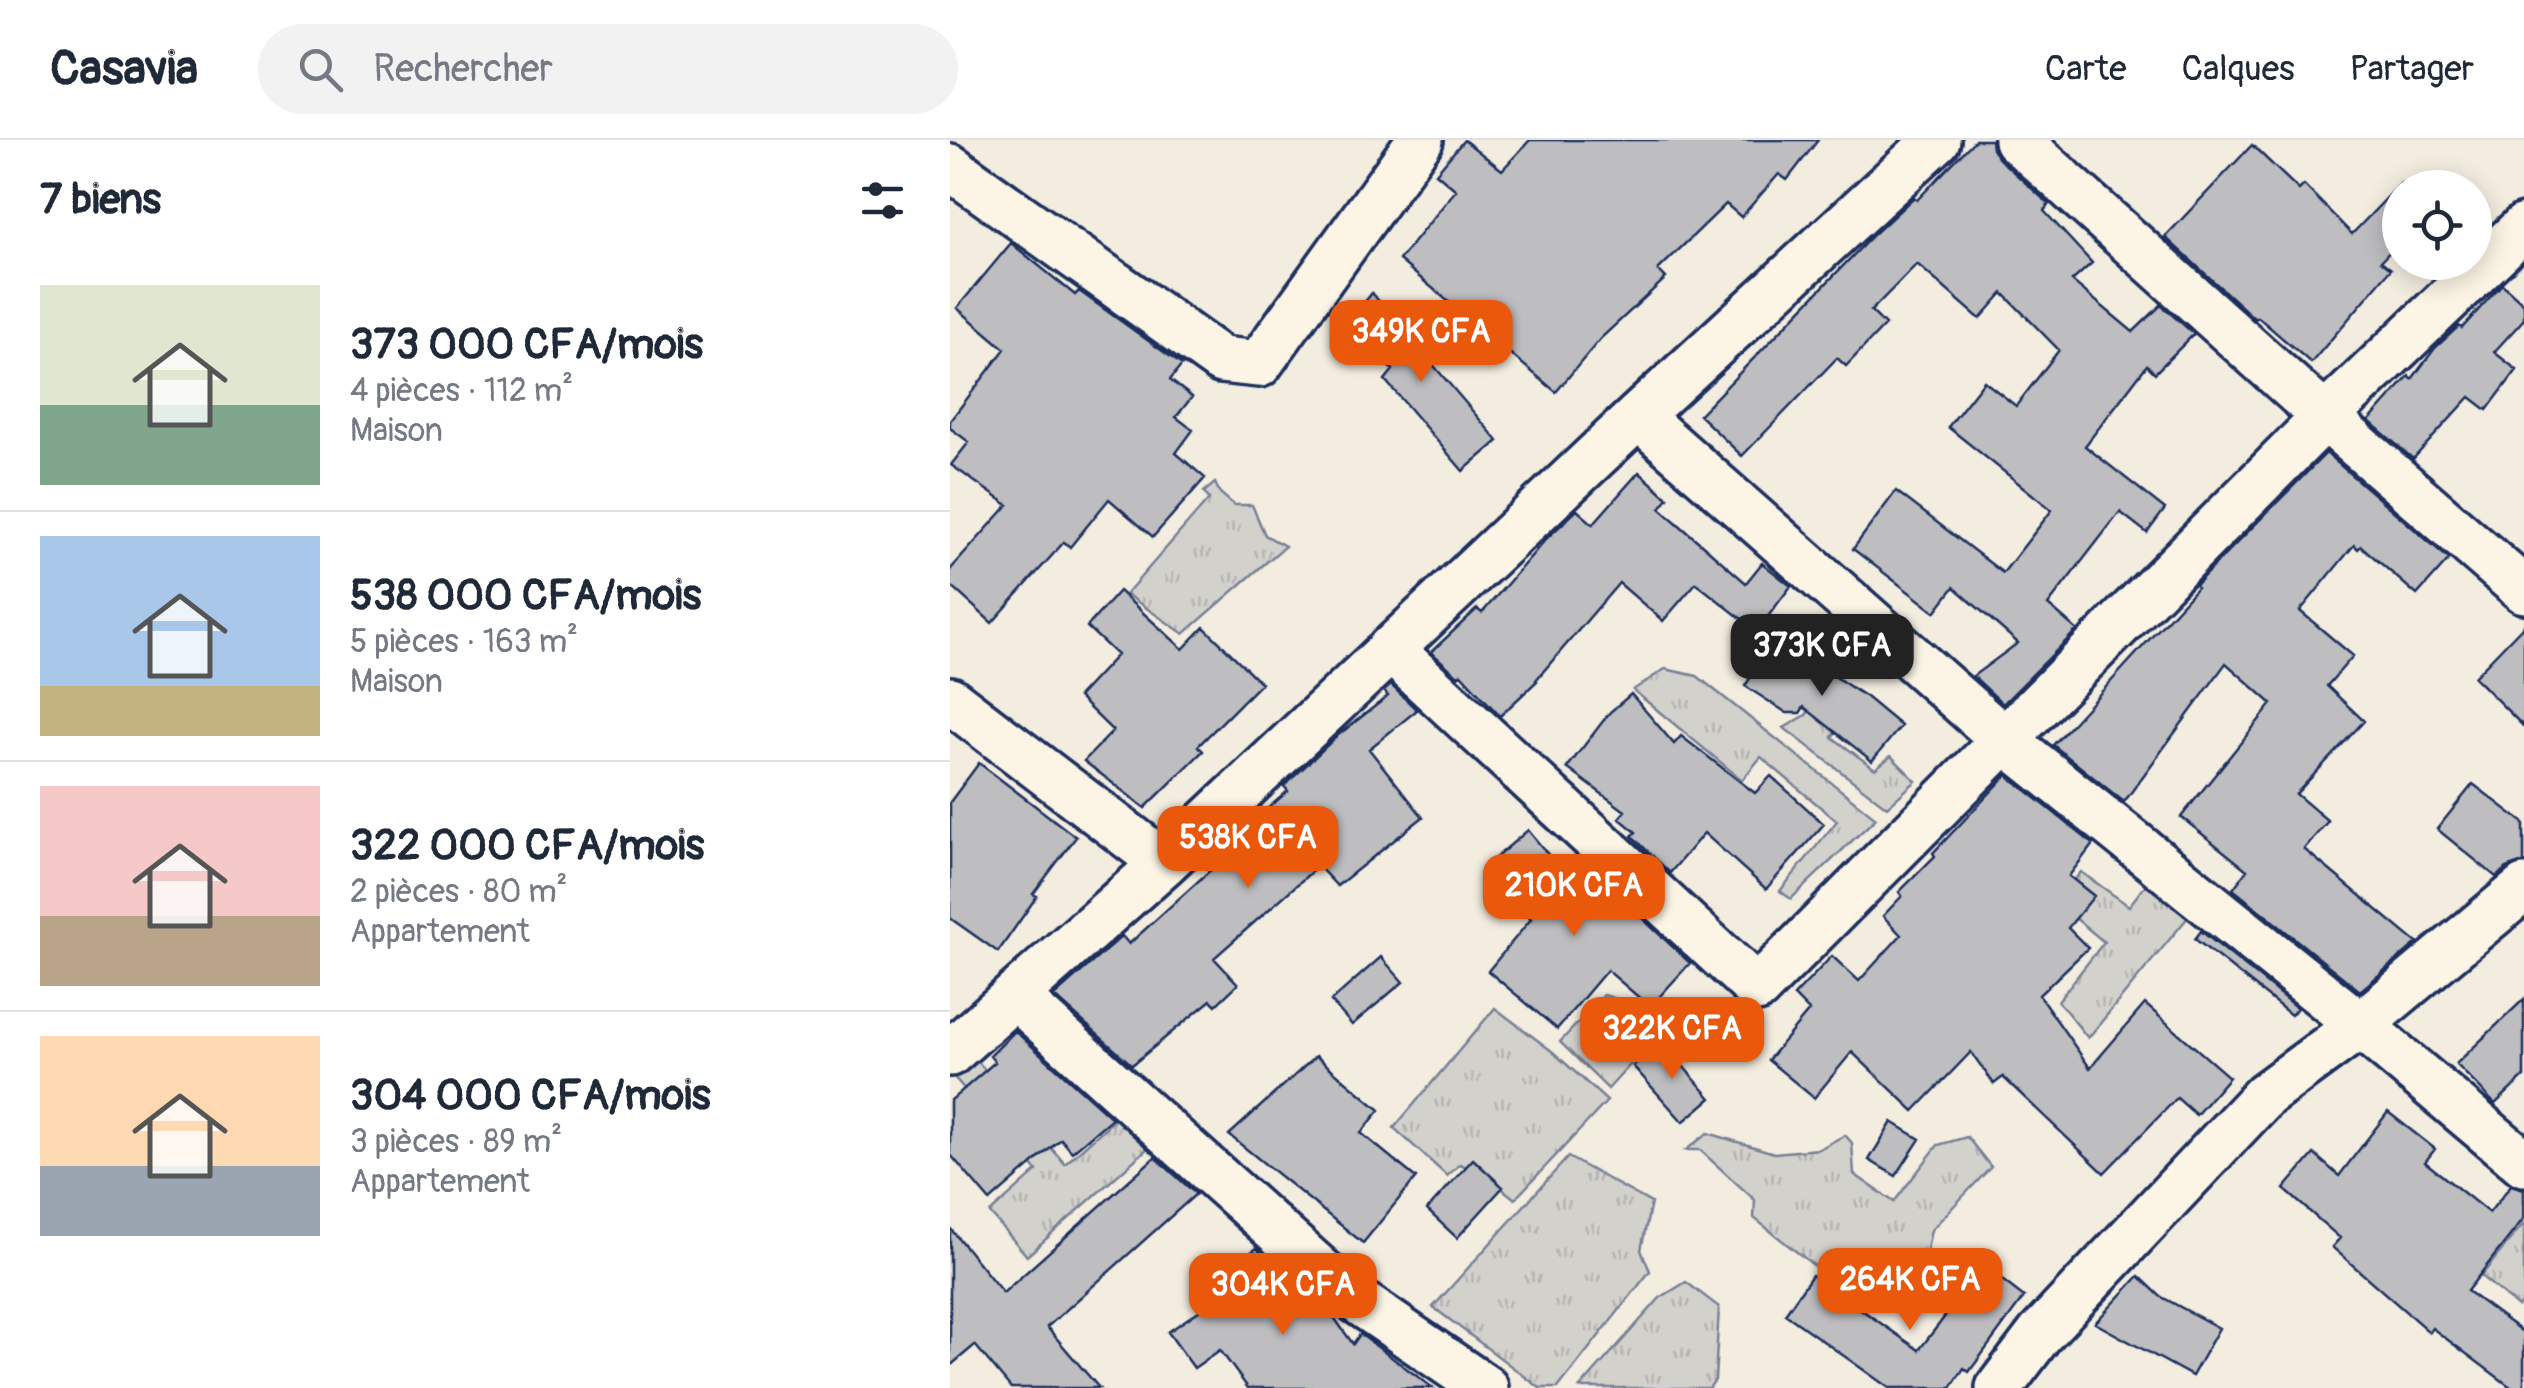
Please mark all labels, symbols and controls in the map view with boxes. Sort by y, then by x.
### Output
search box [258,24,958,114]
text: Casavia [50,39,198,99]
icon: search [293,42,348,97]
text: Rechercher [373,45,553,93]
text: Carte [2045,47,2126,91]
text: Calques [2181,47,2295,91]
text: Partager [2350,47,2474,91]
map controls [2382,170,2492,280]
button: locate [2382,170,2492,280]
icon: filters [855,173,910,228]
text: 7 biens [40,174,161,226]
pin: 349K CFA [1318,300,1524,385]
text: 349K CFA [1352,312,1490,352]
text: 373 000 CFA/mois [350,319,703,371]
icon: home [120,325,240,445]
text: 4 pièces · 112 m² [350,371,573,411]
text: Maison [350,411,443,451]
text: 538 000 CFA/mois [350,570,701,622]
icon: home [120,576,240,696]
pin: 373K CFA [1719,614,1925,699]
text: 5 pièces · 163 m² [350,622,578,662]
text: 373K CFA [1753,626,1891,666]
text: Maison [350,662,443,702]
pin: 538K CFA [1145,806,1351,891]
text: 538K CFA [1179,818,1317,858]
text: 322 000 CFA/mois [350,820,704,872]
icon: home [120,826,240,946]
pin: 210K CFA [1471,854,1677,939]
text: 210K CFA [1505,866,1643,906]
text: 2 pièces · 80 m² [350,872,568,912]
text: Appartement [350,912,530,952]
pin: 322K CFA [1569,997,1775,1082]
text: 322K CFA [1602,1009,1742,1049]
text: 304 000 CFA/mois [350,1070,710,1122]
icon: home [120,1076,240,1196]
text: 3 pièces · 89 m² [350,1122,562,1162]
text: Appartement [350,1162,530,1202]
pin: 264K CFA [1807,1248,2013,1333]
pin: 304K CFA [1180,1253,1386,1338]
text: 264K CFA [1839,1260,1981,1300]
text: 304K CFA [1211,1265,1355,1305]

